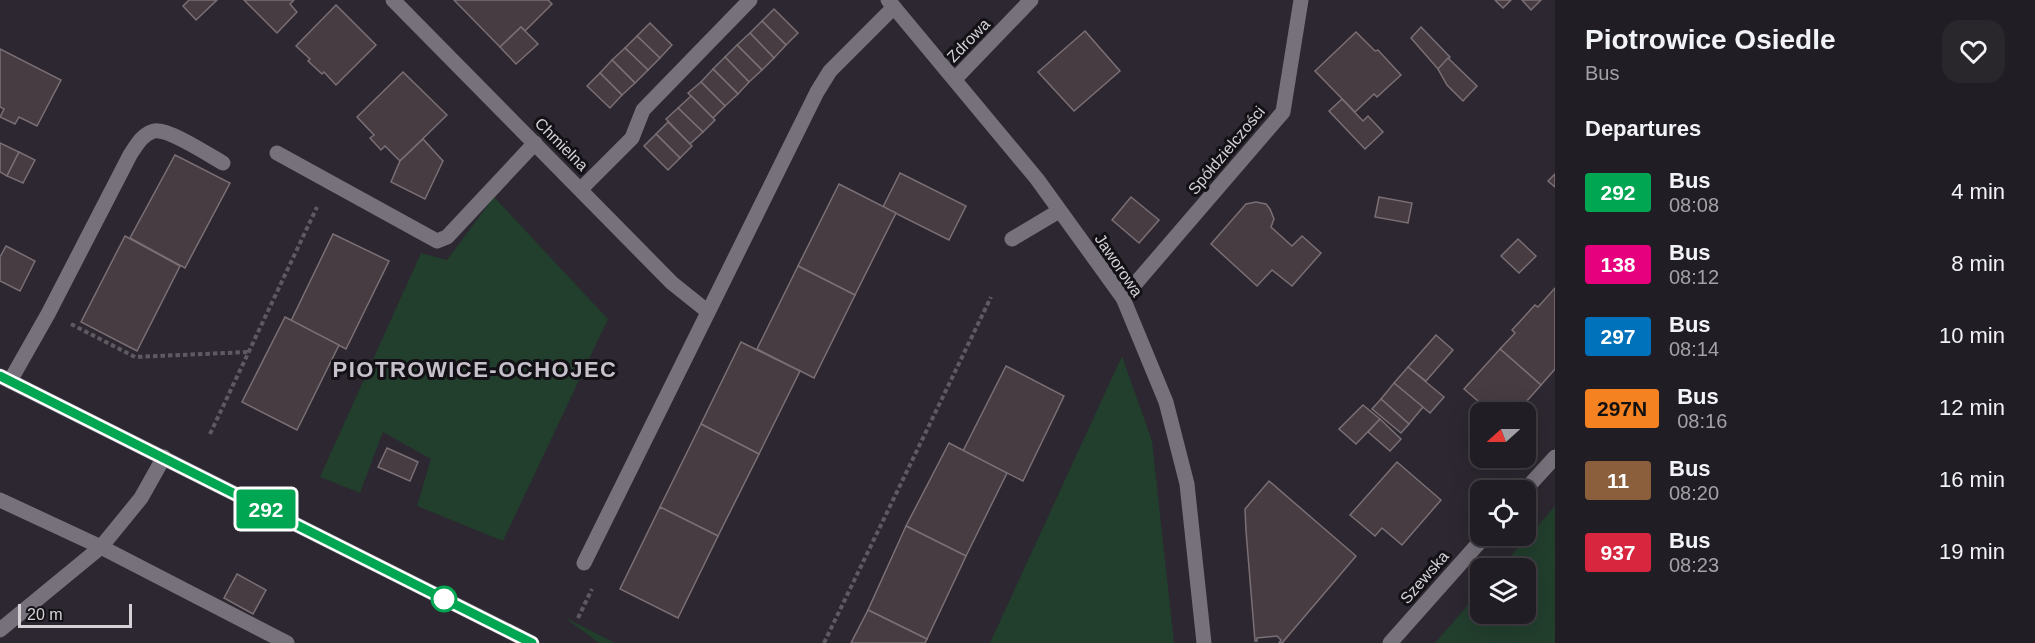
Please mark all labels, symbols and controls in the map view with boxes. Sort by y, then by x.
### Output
street label: Zdrowa [944,15,993,65]
button: heart [1942,20,2005,83]
text: Piotrowice Osiedle [1585,24,1836,55]
text: Bus [1585,62,1619,84]
street label: Spółdzielczości [1185,103,1268,198]
street label: Chmielna [532,114,592,174]
text: Departures [1585,116,1701,141]
text: Bus [1669,168,1711,193]
text: 4 min [1951,179,2005,204]
text: 292 [1600,181,1636,204]
text: 08:08 [1669,194,1719,216]
street label: Jaworowa [1091,231,1146,300]
text: Bus [1669,240,1711,265]
text: 8 min [1951,251,2005,276]
text: 138 [1600,253,1636,276]
text: 08:12 [1669,266,1719,288]
text: Bus [1669,312,1711,337]
text: 10 min [1939,323,2005,348]
text: 297 [1600,325,1636,348]
text: 08:14 [1669,338,1719,360]
district label: PIOTROWICE-OCHOJEC [333,357,617,382]
text: Bus [1677,384,1719,409]
text: 12 min [1939,395,2005,420]
text: 297N [1597,397,1647,420]
north arrow [1470,402,1536,468]
map controls [1470,402,1536,624]
text: 08:16 [1677,410,1727,432]
text: Bus [1669,456,1711,481]
text: 16 min [1939,467,2005,492]
text: 11 [1607,469,1629,492]
button: locate [1470,480,1536,546]
text: 08:20 [1669,482,1719,504]
line badge: 292 [232,490,300,528]
text: 292 [248,498,284,521]
text: Bus [1669,528,1711,553]
text: 19 min [1939,539,2005,564]
text: 937 [1600,541,1636,564]
street label: Szewska [1397,548,1452,607]
text: 08:23 [1669,554,1719,576]
button: layers [1470,558,1536,624]
unlabelled marker [431,586,457,612]
scale bar [18,601,132,628]
text: 20 m [27,606,63,623]

